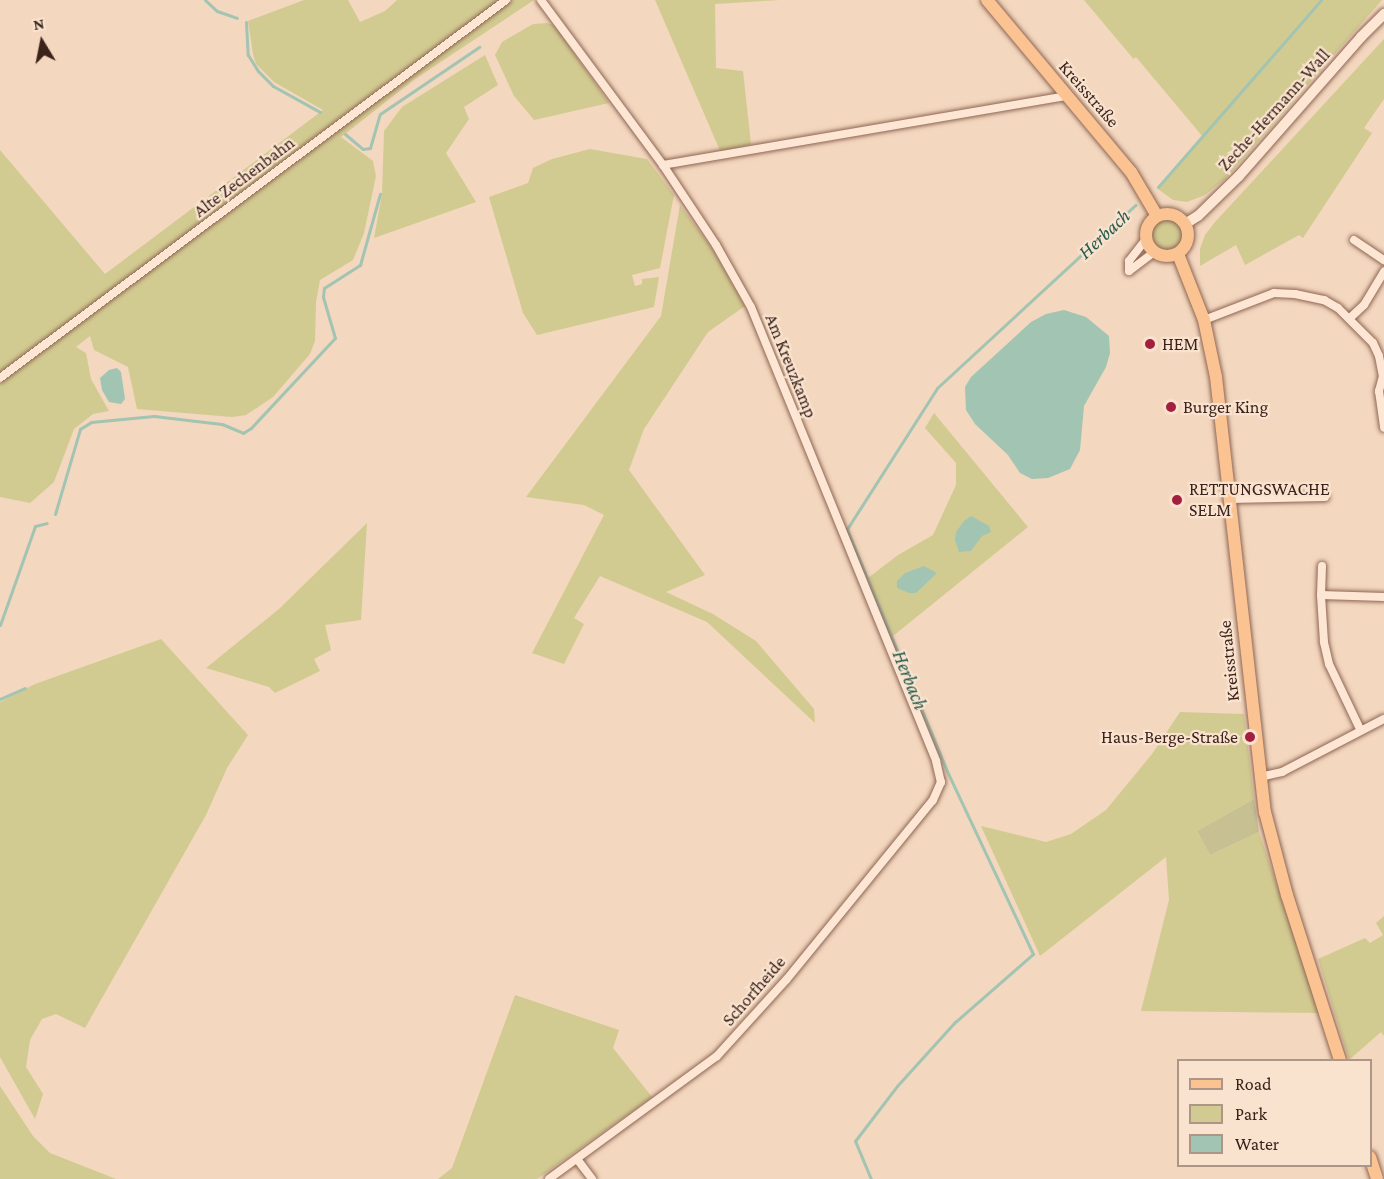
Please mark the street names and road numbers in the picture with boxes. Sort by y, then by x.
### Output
street label: Zeche-Hermann-Wall [1213,44,1335,176]
street label: Kreisstraße [1054,56,1124,132]
street label: Alte Zechenbahn [189,132,299,222]
street label: Am Kreuzkamp [760,311,822,421]
street label: Kreisstraße [1214,619,1244,703]
street label: Schorfheide [718,952,790,1030]

